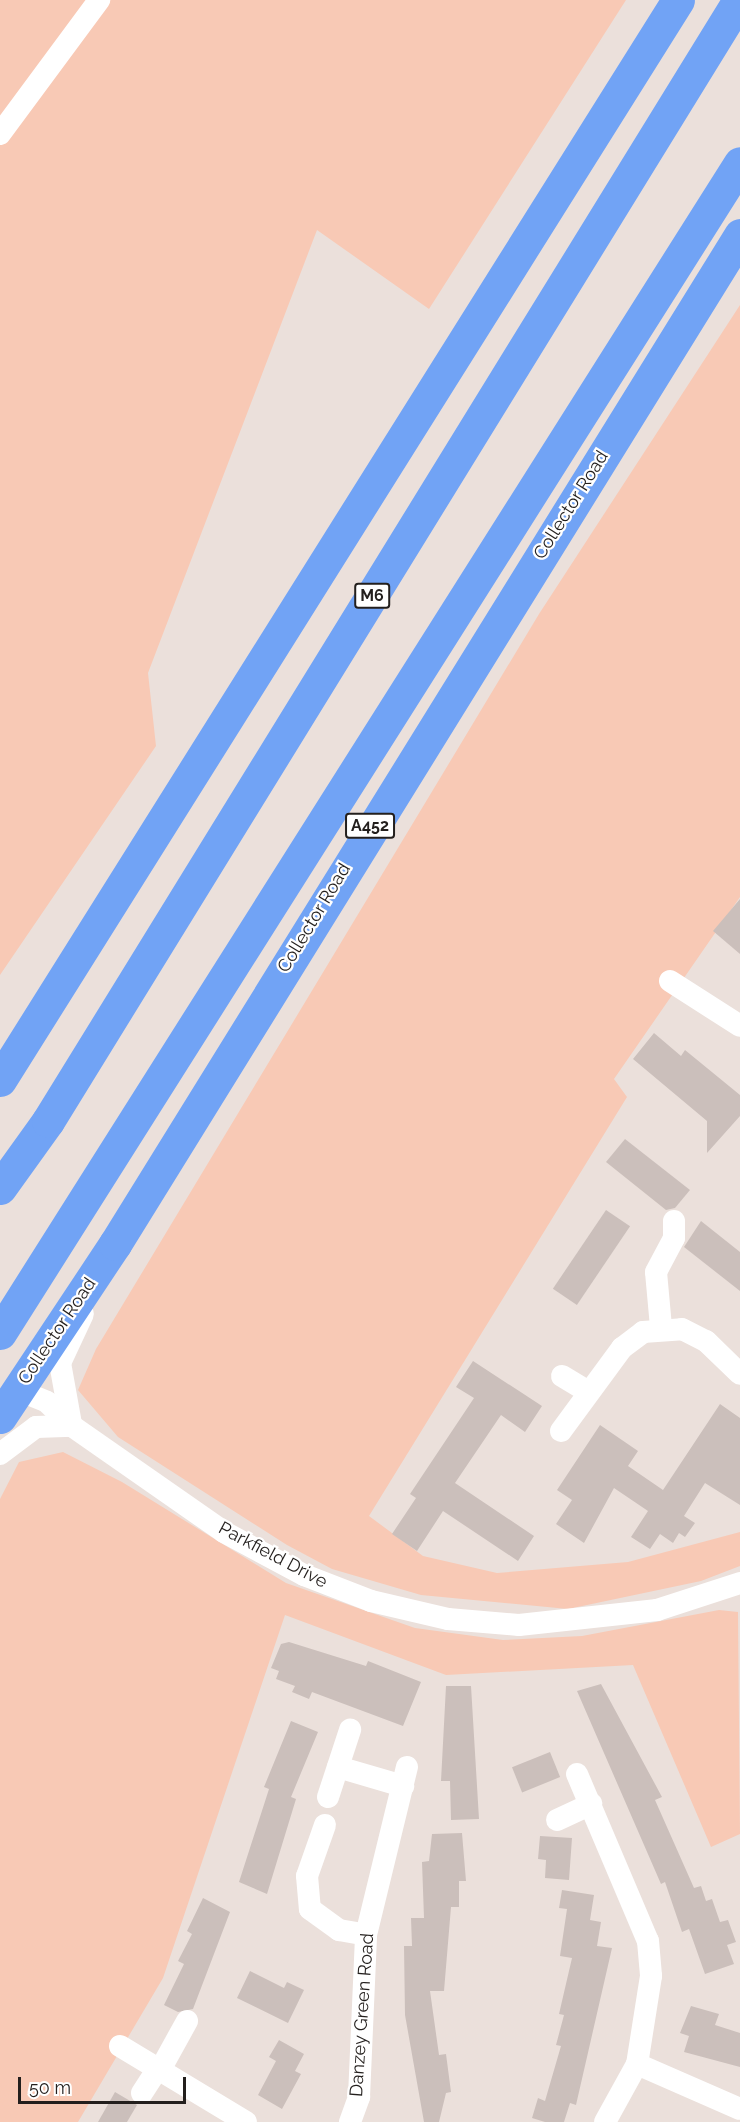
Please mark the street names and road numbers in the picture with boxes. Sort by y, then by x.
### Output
street label: Collector Road [529,447,613,563]
road number: M6 [354,583,390,609]
road number: A452 [344,813,395,839]
street label: Collector Road [273,859,355,977]
street label: Collector Road [13,1274,101,1388]
street label: Parkfield Drive [215,1517,331,1593]
street label: Danzey Green Road [345,1932,379,2098]

